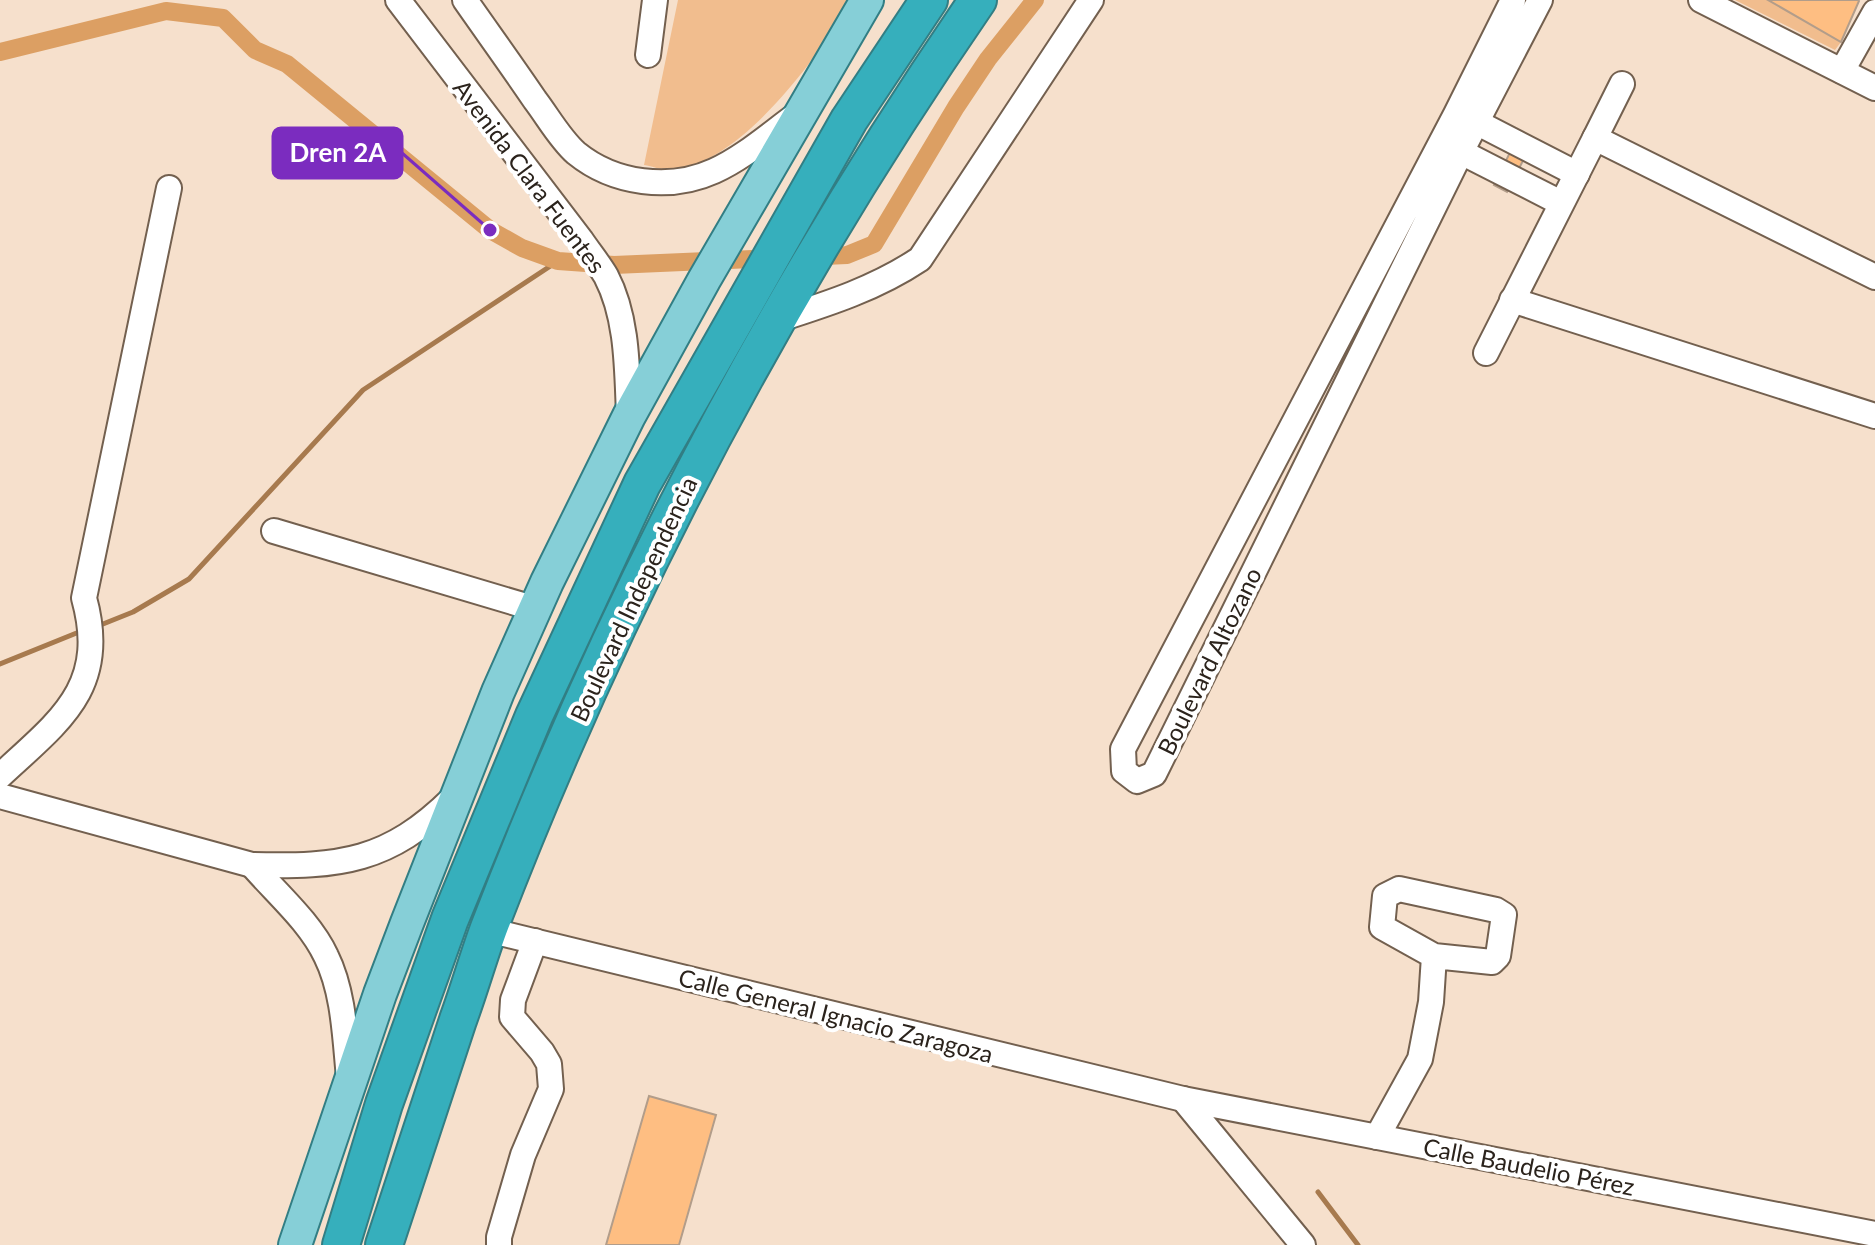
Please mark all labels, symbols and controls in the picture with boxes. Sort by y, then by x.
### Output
street label: Avenida Clara Fuentes [448,74,612,278]
callout: Dren 2A [273,128,402,178]
text: Dren 2A [290,136,387,168]
street label: Boulevard Independencia [564,472,702,726]
street label: Boulevard Altozano [1151,562,1267,760]
street label: Calle General Ignacio Zaragoza [676,962,996,1068]
street label: Calle Baudelio Pérez [1421,1131,1637,1201]

